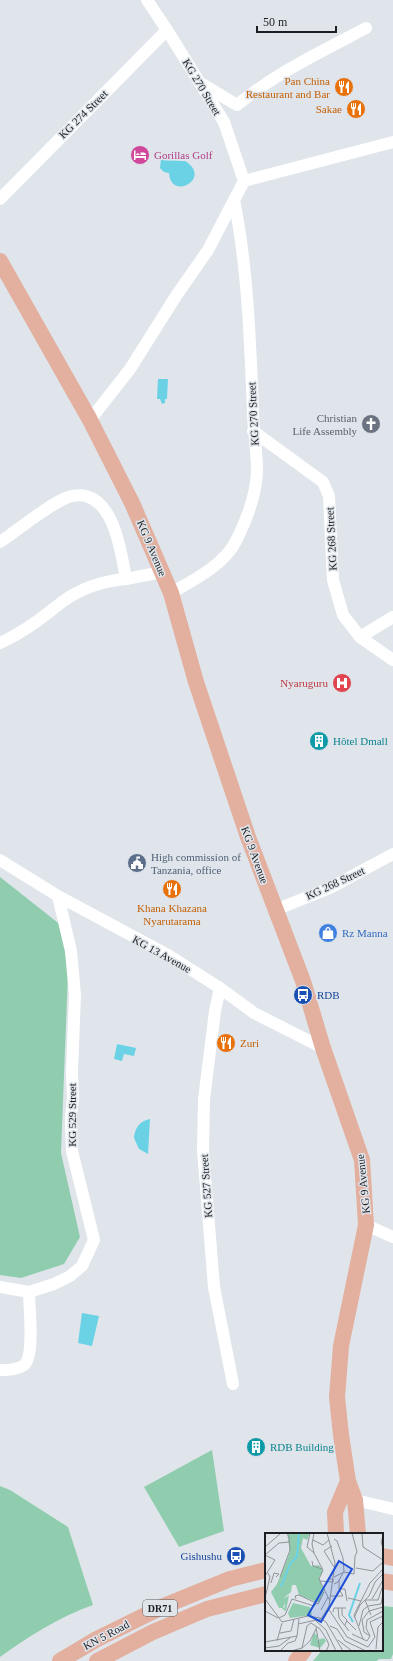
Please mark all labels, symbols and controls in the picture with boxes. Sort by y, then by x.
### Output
scale bar [257,8,336,34]
text: 50 m [263,15,288,29]
street label: KG 270 Street [180,57,224,117]
place label: Pan China Restaurant and Bar [246,75,330,100]
restaurant icon: Pan China Restaurant and Bar [333,76,355,98]
street label: KG 274 Street [56,87,110,141]
restaurant icon: Sakae [345,98,367,120]
place label: Sakae [316,103,342,115]
hotel icon: Gorillas Golf [129,144,151,166]
place label: Gorillas Golf [154,149,213,161]
street label: KG 270 Street [245,382,261,446]
place label: Christian Life Assembly [293,412,357,437]
church icon: Christian Life Assembly [360,413,382,435]
street label: KG 268 Street [323,507,339,571]
street label: KG 9 Avenue [135,518,169,578]
hospital icon: Nyaruguru [331,672,353,694]
place label: Nyaruguru [280,677,328,689]
building icon: Hôtel Dmall [308,730,330,752]
place label: Hôtel Dmall [333,735,388,747]
street label: KG 9 Avenue [239,825,271,885]
place label: High commission of Tanzania, office [151,851,241,876]
public building icon: High commission of Tanzania, office [126,852,148,874]
street label: KG 268 Street [304,864,366,902]
restaurant icon: Khana Khazana Nyarutarama [161,878,183,900]
place label: Khana Khazana Nyarutarama [137,902,207,927]
shop icon: Rz Manna [317,922,339,944]
place label: Rz Manna [342,927,388,939]
street label: KG 13 Avenue [131,933,194,975]
bus stop icon: RDB [292,984,314,1006]
place label: RDB [317,989,340,1001]
restaurant icon: Zuri [215,1032,237,1054]
place label: Zuri [240,1037,259,1049]
street label: KG 529 Street [66,1083,78,1147]
street label: KG 527 Street [198,1154,214,1218]
street label: KG 9 Avenue [354,1154,372,1214]
building icon: RDB Building [245,1436,267,1458]
place label: RDB Building [270,1441,334,1453]
inset map [265,1533,383,1651]
bus stop icon: Gishushu [225,1545,247,1567]
place label: Gishushu [180,1550,222,1562]
road number: DR71 [143,1600,177,1616]
street label: KN 5 Road [81,1618,131,1652]

